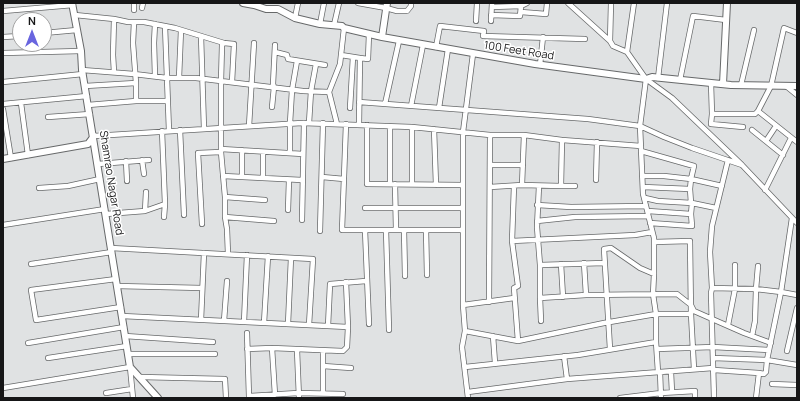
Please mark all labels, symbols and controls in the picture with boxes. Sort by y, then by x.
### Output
north arrow [12,12,52,52]
text: N [28,13,36,28]
street label: 100 Feet Road [483,39,555,63]
street label: Shamrao Nagar Road [96,130,126,236]

